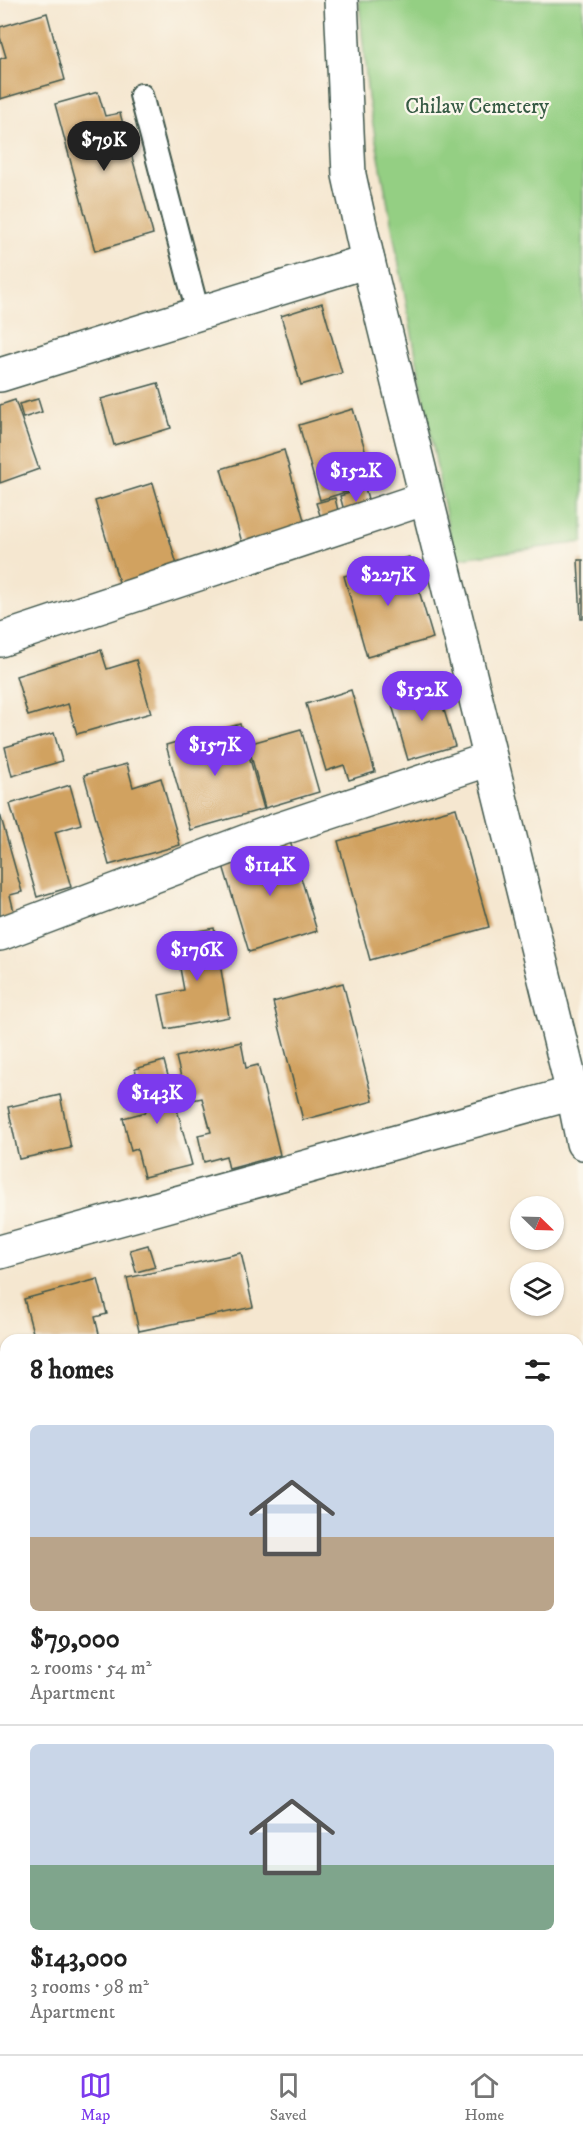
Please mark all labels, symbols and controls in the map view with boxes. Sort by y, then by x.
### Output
park label: Chilaw Cemetery [405,94,550,120]
pin: $79K [68,121,140,172]
text: $79K [81,128,127,153]
pin: $152K [314,452,398,503]
text: $152K [330,459,382,484]
pin: $227K [346,556,430,607]
text: $227K [361,563,415,588]
pin: $152K [380,671,464,722]
text: $152K [396,678,448,703]
pin: $157K [173,726,257,777]
text: $157K [189,733,241,758]
pin: $114K [228,846,312,897]
text: $114K [244,853,296,878]
pin: $176K [155,931,239,982]
text: $176K [170,938,224,963]
pin: $143K [115,1074,199,1125]
text: $143K [131,1081,183,1106]
north arrow [510,1196,564,1250]
map controls [510,1196,564,1316]
button: layers [510,1262,564,1316]
text: 8 homes [30,1354,114,1387]
icon: filters [521,1354,554,1387]
icon: home [238,1464,346,1572]
text: $79,000 [30,1623,120,1656]
text: 2 rooms · 54 m² [30,1656,152,1681]
text: Apartment [30,1681,115,1706]
icon: home [238,1783,346,1891]
text: $143,000 [30,1942,127,1975]
text: 3 rooms · 98 m² [30,1975,149,2000]
text: Apartment [30,2000,115,2025]
tab: Map [79,2069,112,2125]
tab: Saved [270,2069,307,2125]
tab: Home [464,2069,504,2125]

